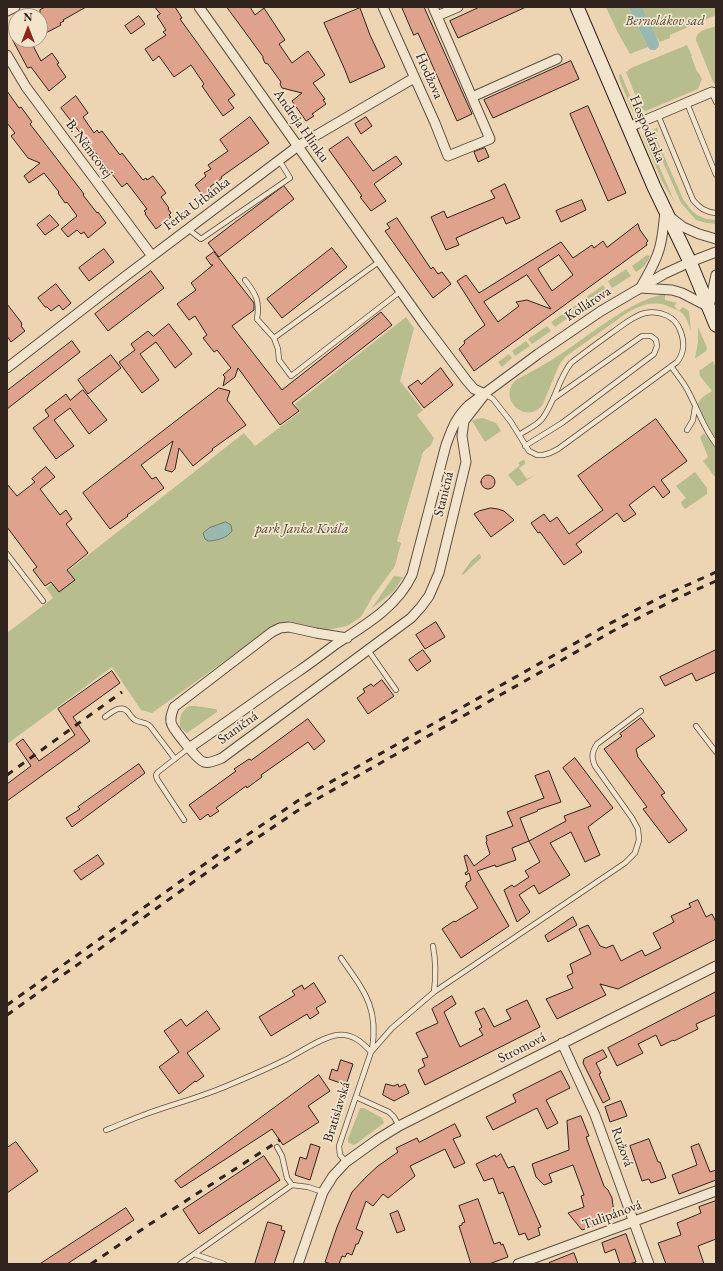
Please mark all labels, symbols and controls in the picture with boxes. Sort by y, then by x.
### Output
north arrow [8,8,48,48]
text: N [24,10,32,24]
park label: Bernolákov sad [625,13,705,29]
street label: Hodžova [411,50,447,102]
street label: Andreja Hlinku [270,86,332,166]
street label: Hospodárska [625,93,669,165]
street label: B. Němcovej [62,117,116,181]
street label: Ferka Urbánka [160,174,234,234]
street label: Kollárova [562,283,614,325]
street label: Staničná [430,470,458,518]
park label: park Janka Kráľa [255,521,349,537]
street label: Staničná [215,708,261,748]
street label: Stromová [495,1029,549,1067]
street label: Bratislavská [320,1080,354,1144]
street label: Ružová [607,1125,637,1169]
street label: Tulipánová [580,1197,644,1233]

